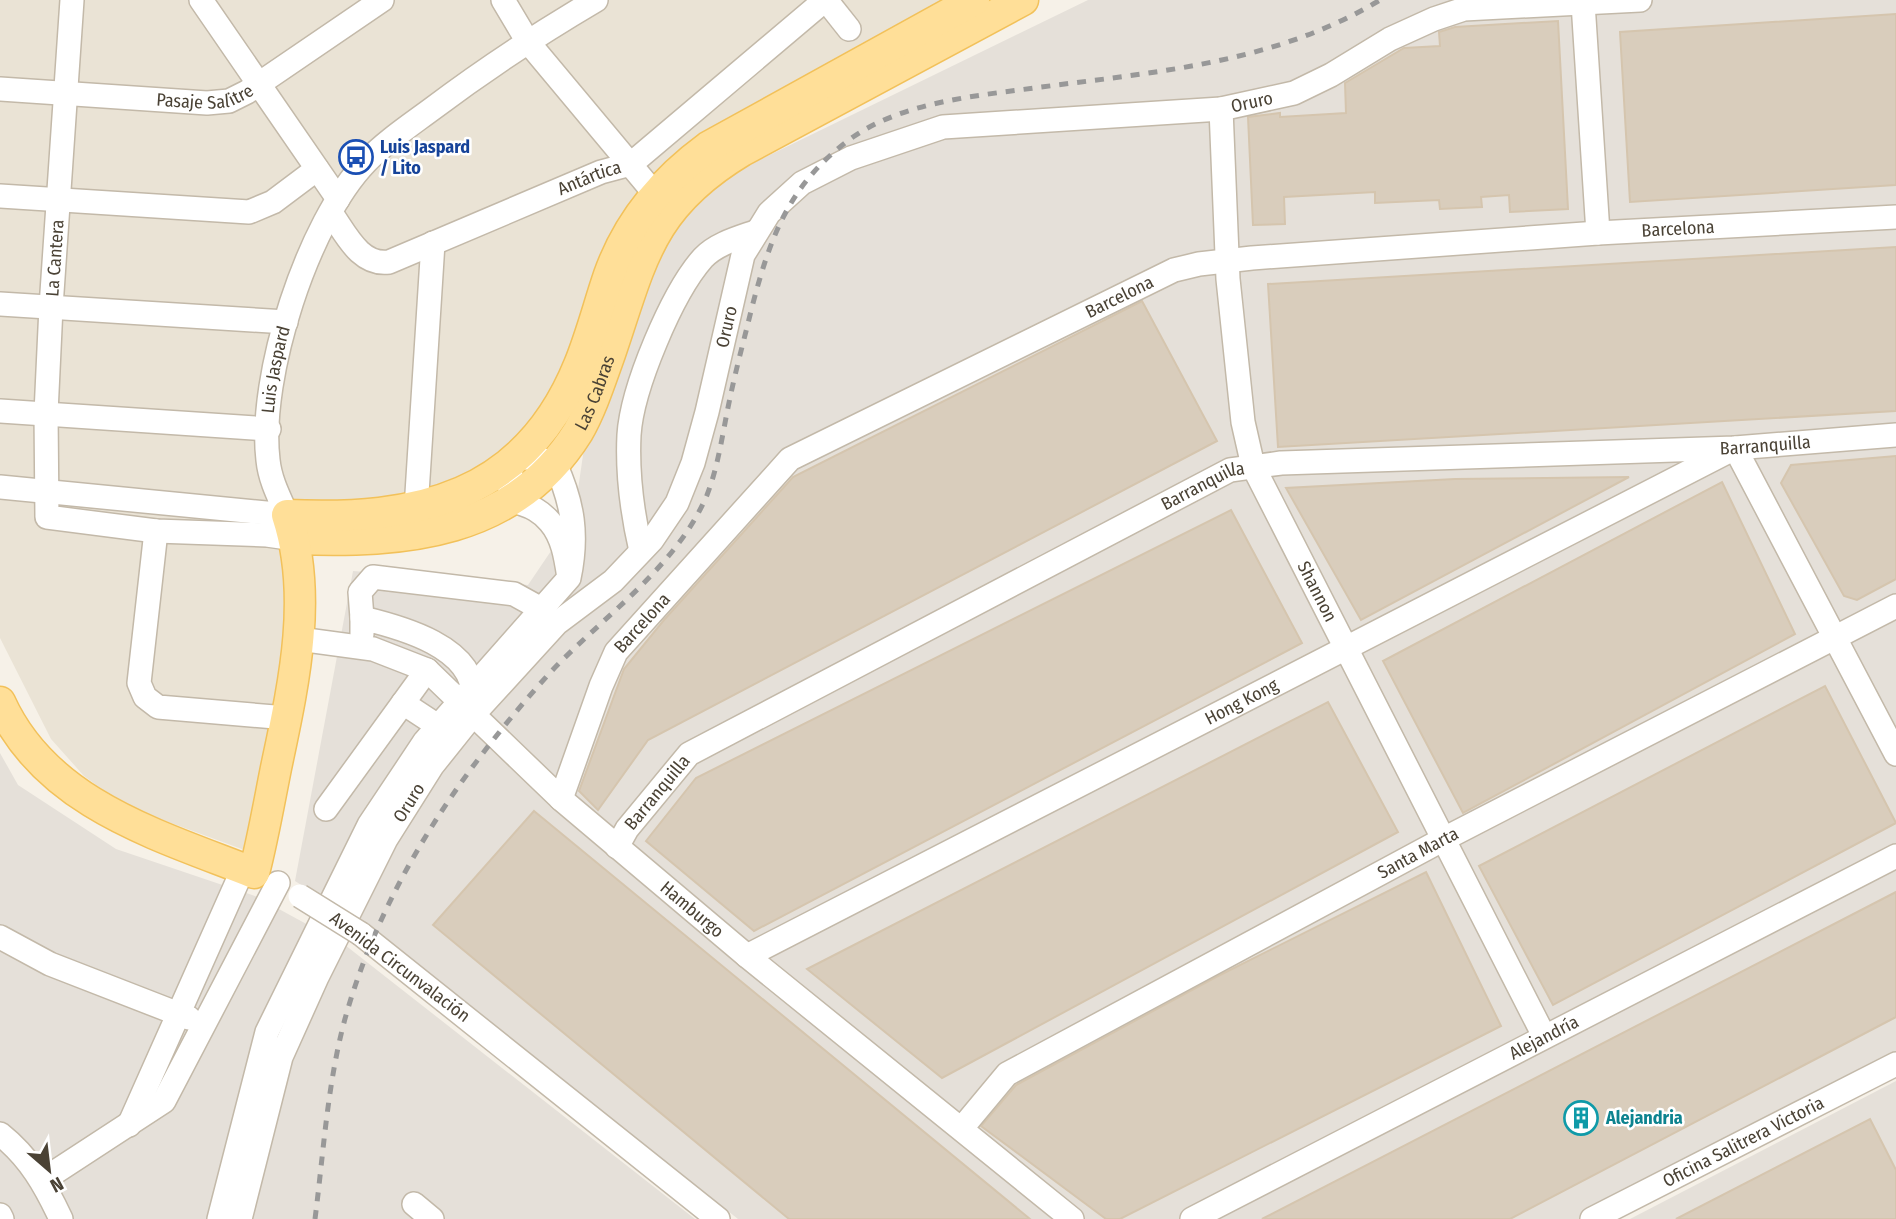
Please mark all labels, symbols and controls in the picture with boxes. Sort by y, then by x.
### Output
street label: Pasaje Salitre [156,80,258,114]
street label: Oruro [1229,87,1275,118]
place label: Luis Jaspard / Lito [380,136,470,179]
bus stop icon: Luis Jaspard / Lito [337,138,375,176]
street label: Antártica [554,156,624,200]
street label: Barcelona [1641,216,1715,242]
street label: La Cantera [41,219,69,297]
street label: Barcelona [1082,271,1157,323]
street label: Oruro [711,304,742,350]
street label: Luis Jaspard [257,323,295,414]
street label: Las Cabras [570,352,620,434]
street label: Barranquilla [1720,431,1812,459]
street label: Barranquilla [1157,457,1246,515]
street label: Shannon [1292,557,1342,626]
street label: Barcelona [609,588,675,658]
street label: Hong Kong [1201,674,1282,730]
street label: Barranquilla [620,750,695,835]
street label: Oruro [388,779,429,826]
street label: Santa Marta [1374,822,1462,884]
street label: Hamburgo [656,877,728,943]
street label: Avenida Circunvalación [326,907,474,1027]
street label: Alejandría [1505,1010,1583,1065]
street label: Oficina Salitrera Victoria [1659,1091,1828,1192]
building icon: Alejandria [1562,1099,1600,1137]
place label: Alejandria [1605,1107,1683,1129]
north arrow [14,1135,84,1205]
text: N [46,1172,67,1197]

